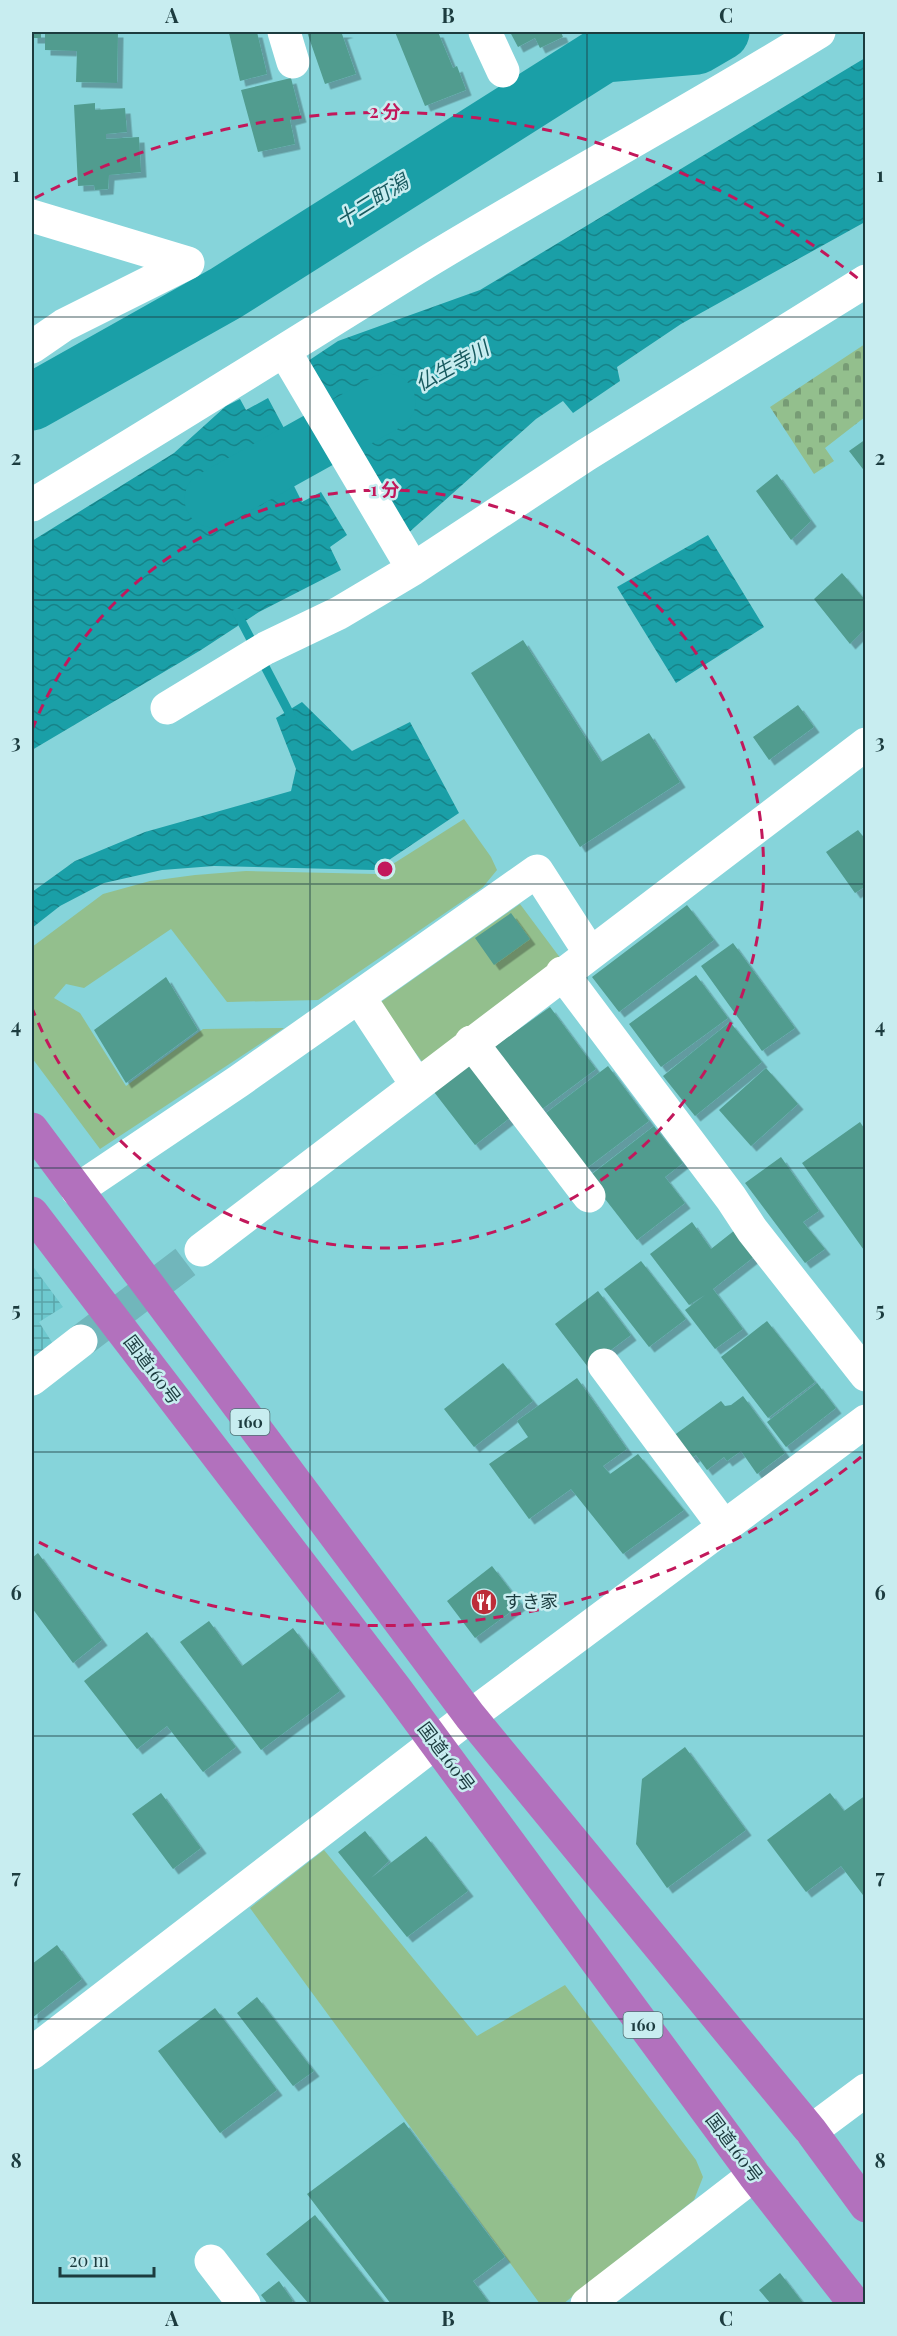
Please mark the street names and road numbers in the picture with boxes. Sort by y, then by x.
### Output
street label: 国道160号 [119,1330,187,1409]
road number: 160 [230,1409,270,1435]
street label: 国道160号 [413,1717,481,1796]
road number: 160 [624,2012,662,2038]
street label: 国道160号 [701,2108,769,2187]

